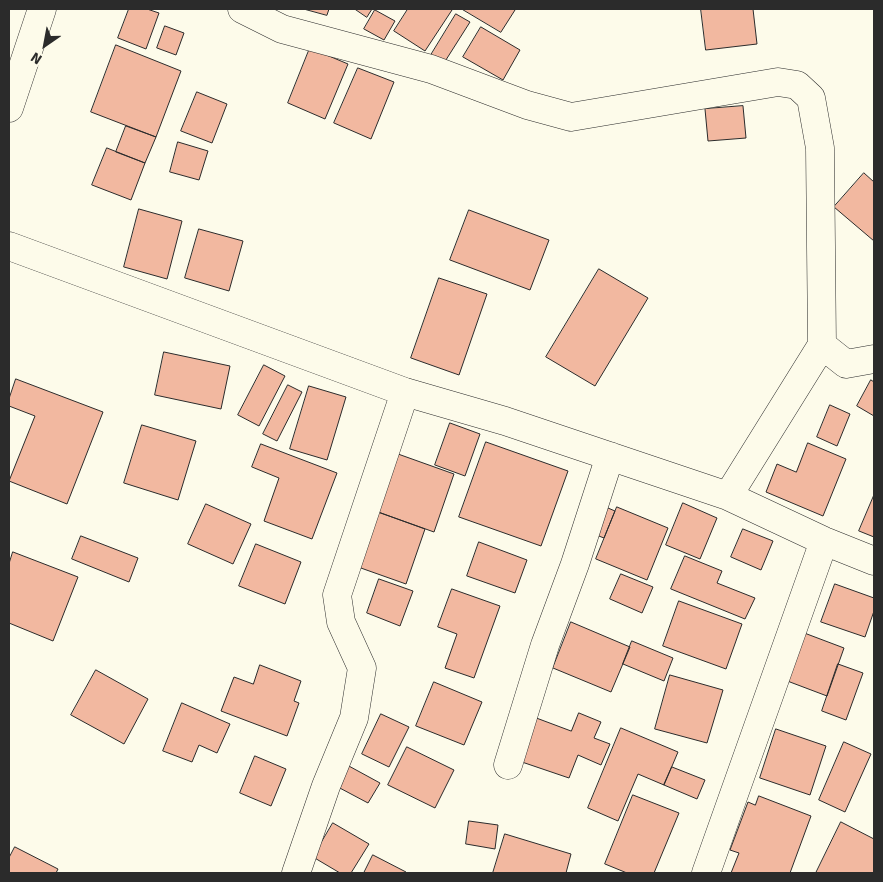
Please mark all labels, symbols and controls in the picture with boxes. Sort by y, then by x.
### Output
north arrow [20,20,70,70]
text: N [28,48,45,68]

